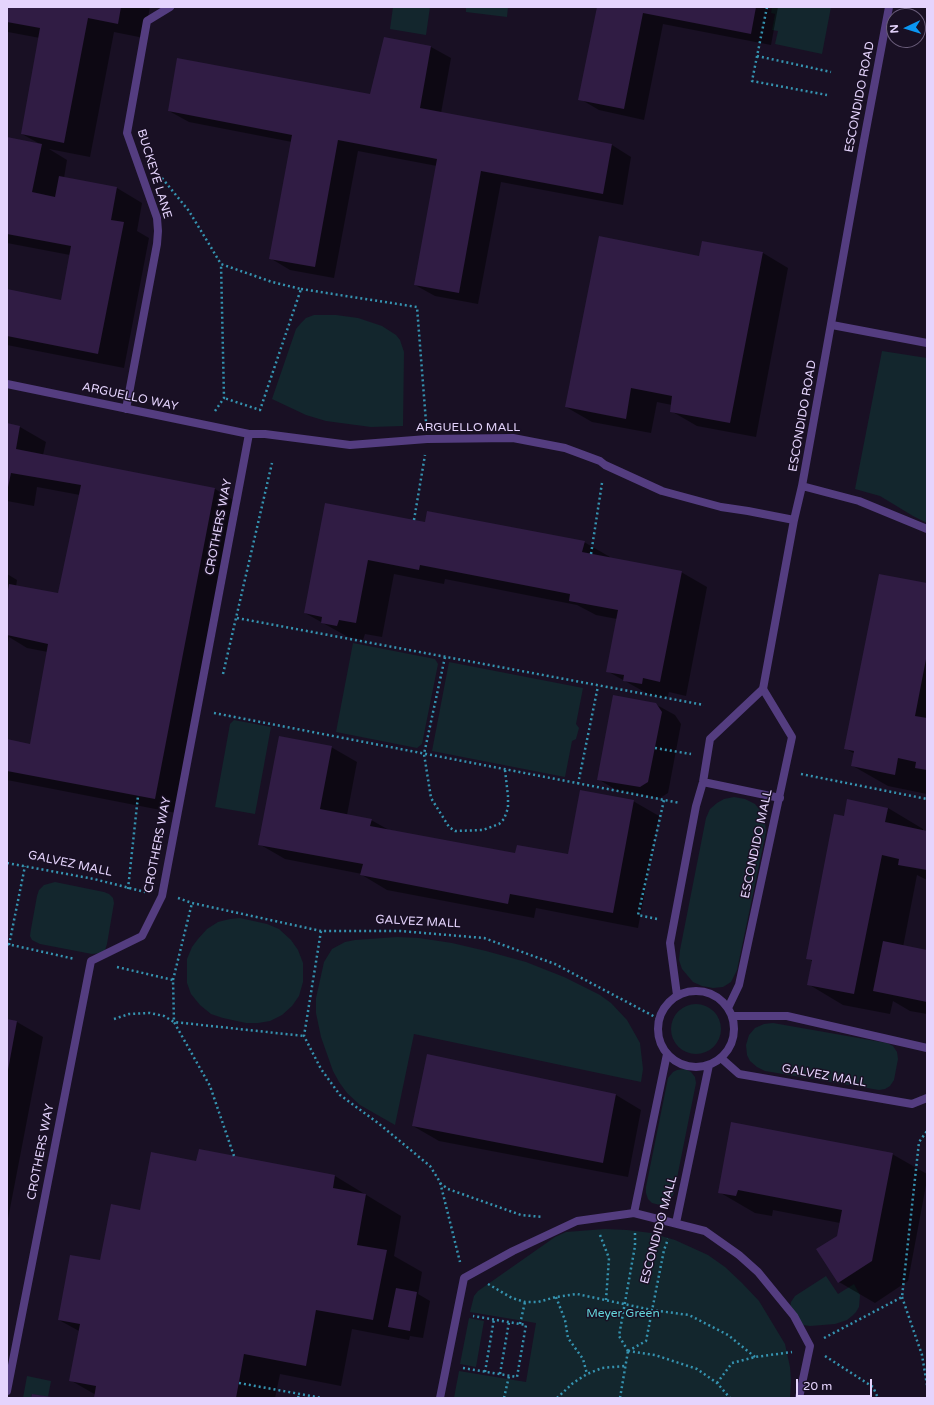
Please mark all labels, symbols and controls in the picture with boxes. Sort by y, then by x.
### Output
north arrow [886,8,926,48]
text: N [888,24,901,34]
street label: ESCONDIDO ROAD [842,40,878,154]
street label: BUCKEYE LANE [134,128,174,220]
street label: ESCONDIDO ROAD [786,359,820,473]
street label: ARGUELLO WAY [81,380,179,414]
street label: ARGUELLO MALL [416,421,520,435]
street label: CROTHERS WAY [203,478,235,576]
street label: ESCONDIDO MALL [738,788,776,900]
street label: CROTHERS WAY [142,796,174,894]
street label: GALVEZ MALL [27,848,113,880]
street label: GALVEZ MALL [375,913,461,931]
street label: GALVEZ MALL [781,1061,867,1091]
street label: CROTHERS WAY [25,1103,57,1201]
street label: ESCONDIDO MALL [638,1174,680,1286]
park label: Meyer Green [586,1307,660,1321]
scale bar [798,1371,874,1397]
text: 20 m [803,1379,832,1393]

